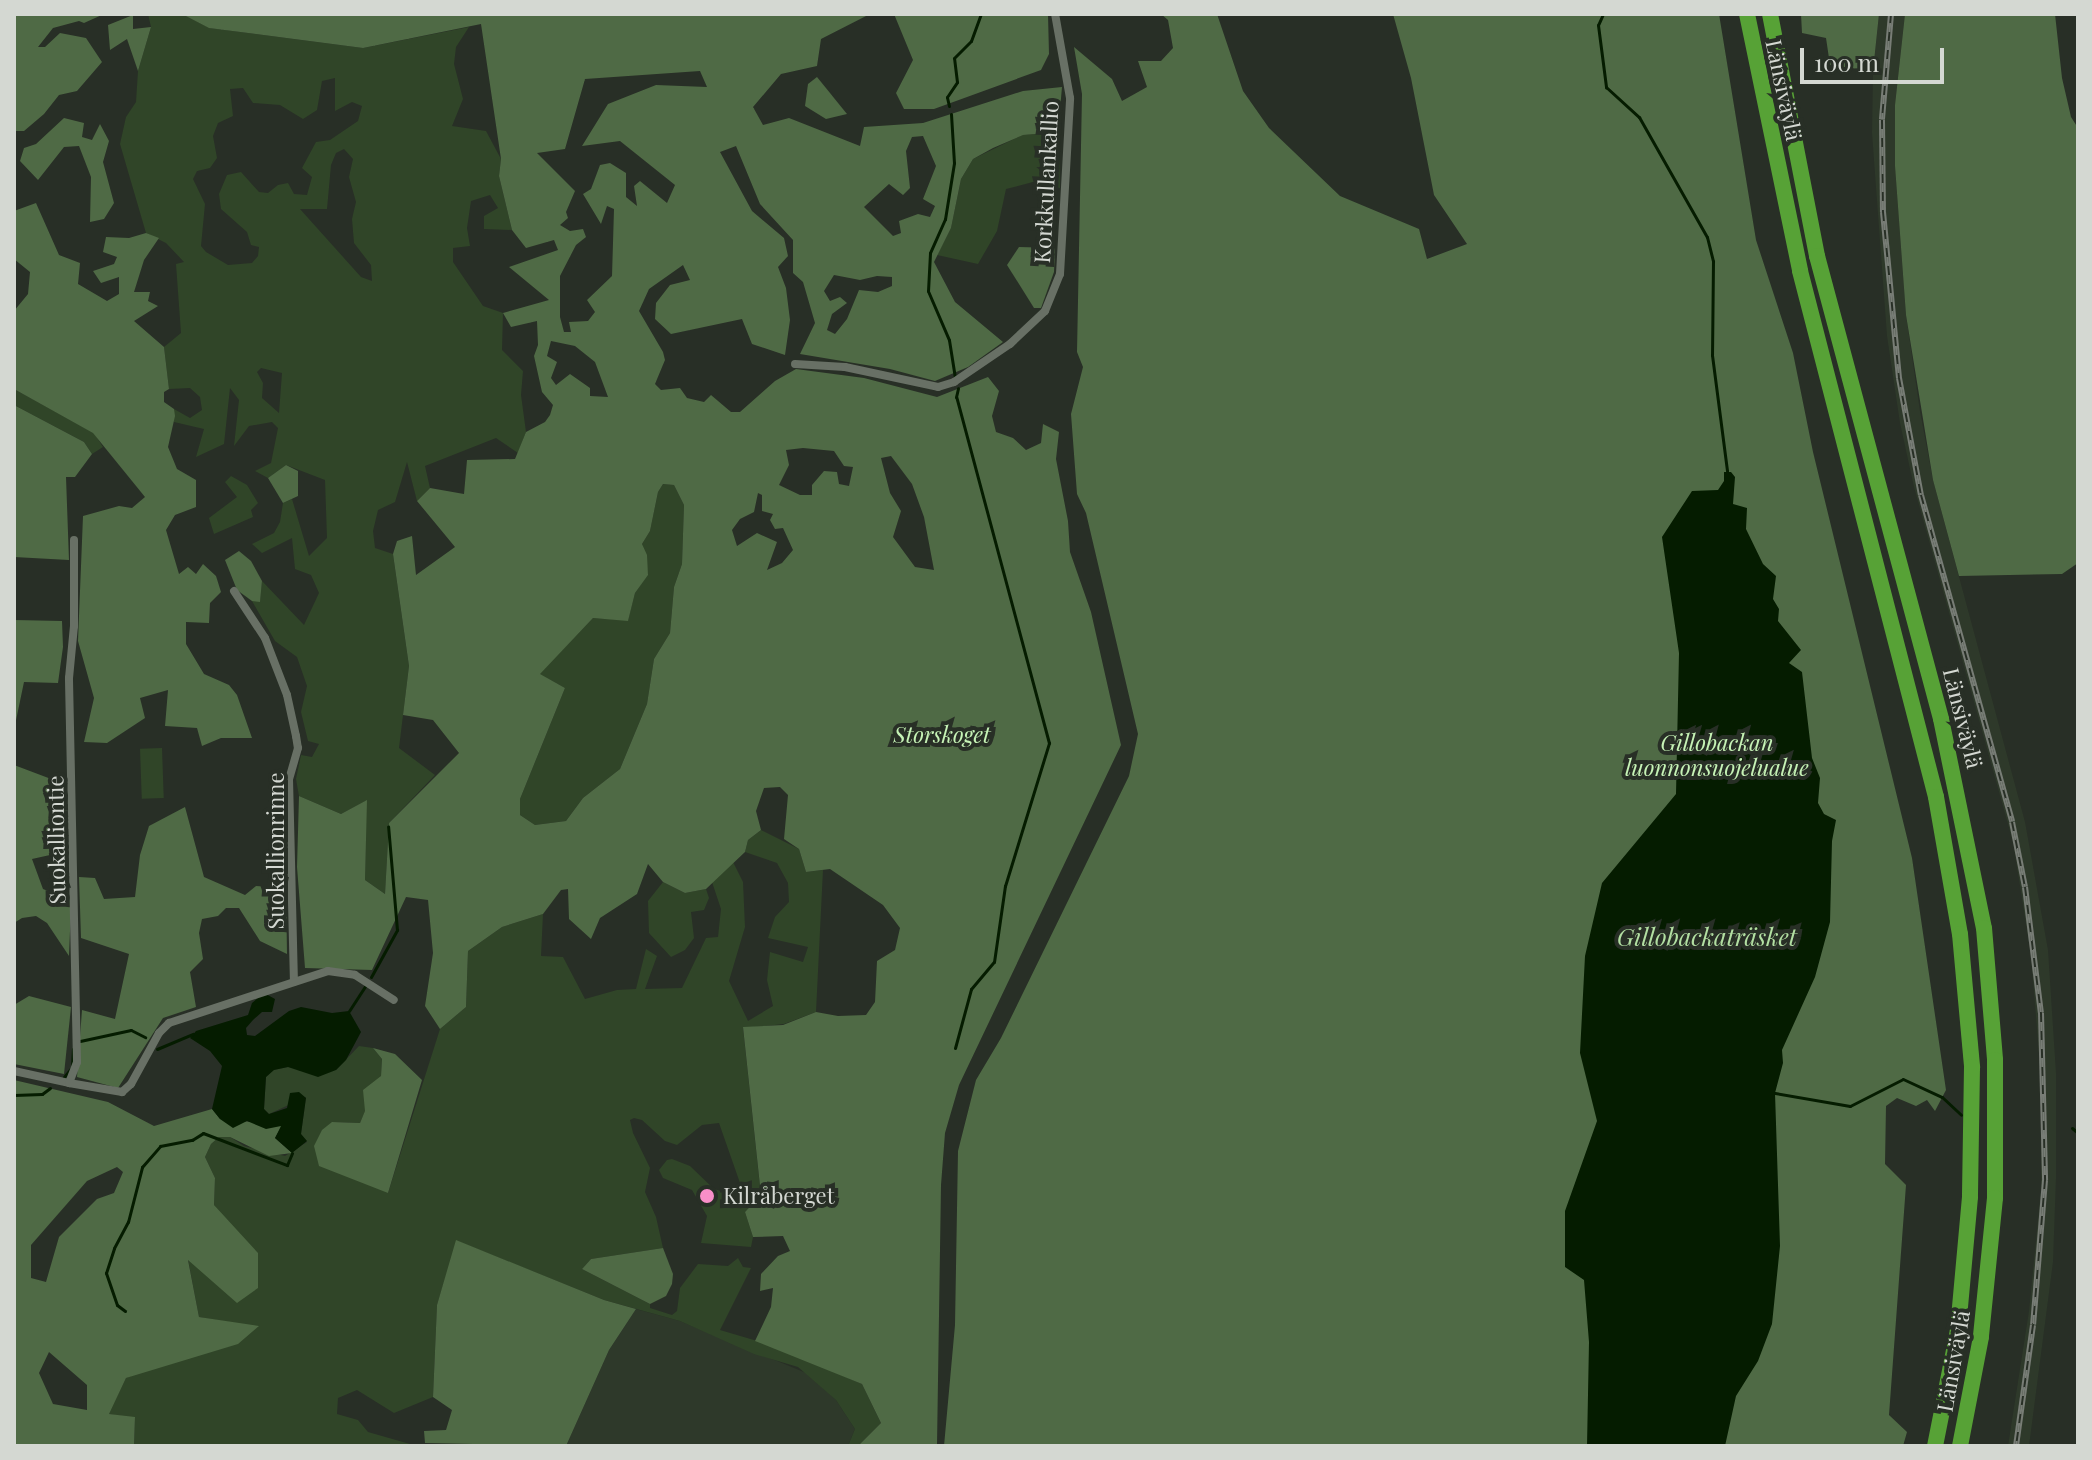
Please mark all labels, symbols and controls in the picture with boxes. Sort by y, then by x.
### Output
scale bar [1804,32,1948,82]
street label: Länsiväylä [1760,37,1808,143]
text: 100 m [1814,46,1879,78]
street label: Korkkullankallio [1029,100,1063,264]
street label: Länsiväylä [1938,665,1988,771]
park label: Storskoget [894,722,990,748]
park label: Gillobackan luonnonsuojelualue [1625,729,1809,780]
street label: Suokallionrinne [263,772,289,930]
street label: Suokalliontie [42,775,70,905]
water label: Gillobackaträsket [1617,923,1797,951]
place label: Kilråberget [723,1183,835,1209]
marker: Kilråberget [698,1187,716,1205]
street label: Länsiväylä [1931,1308,1975,1414]

